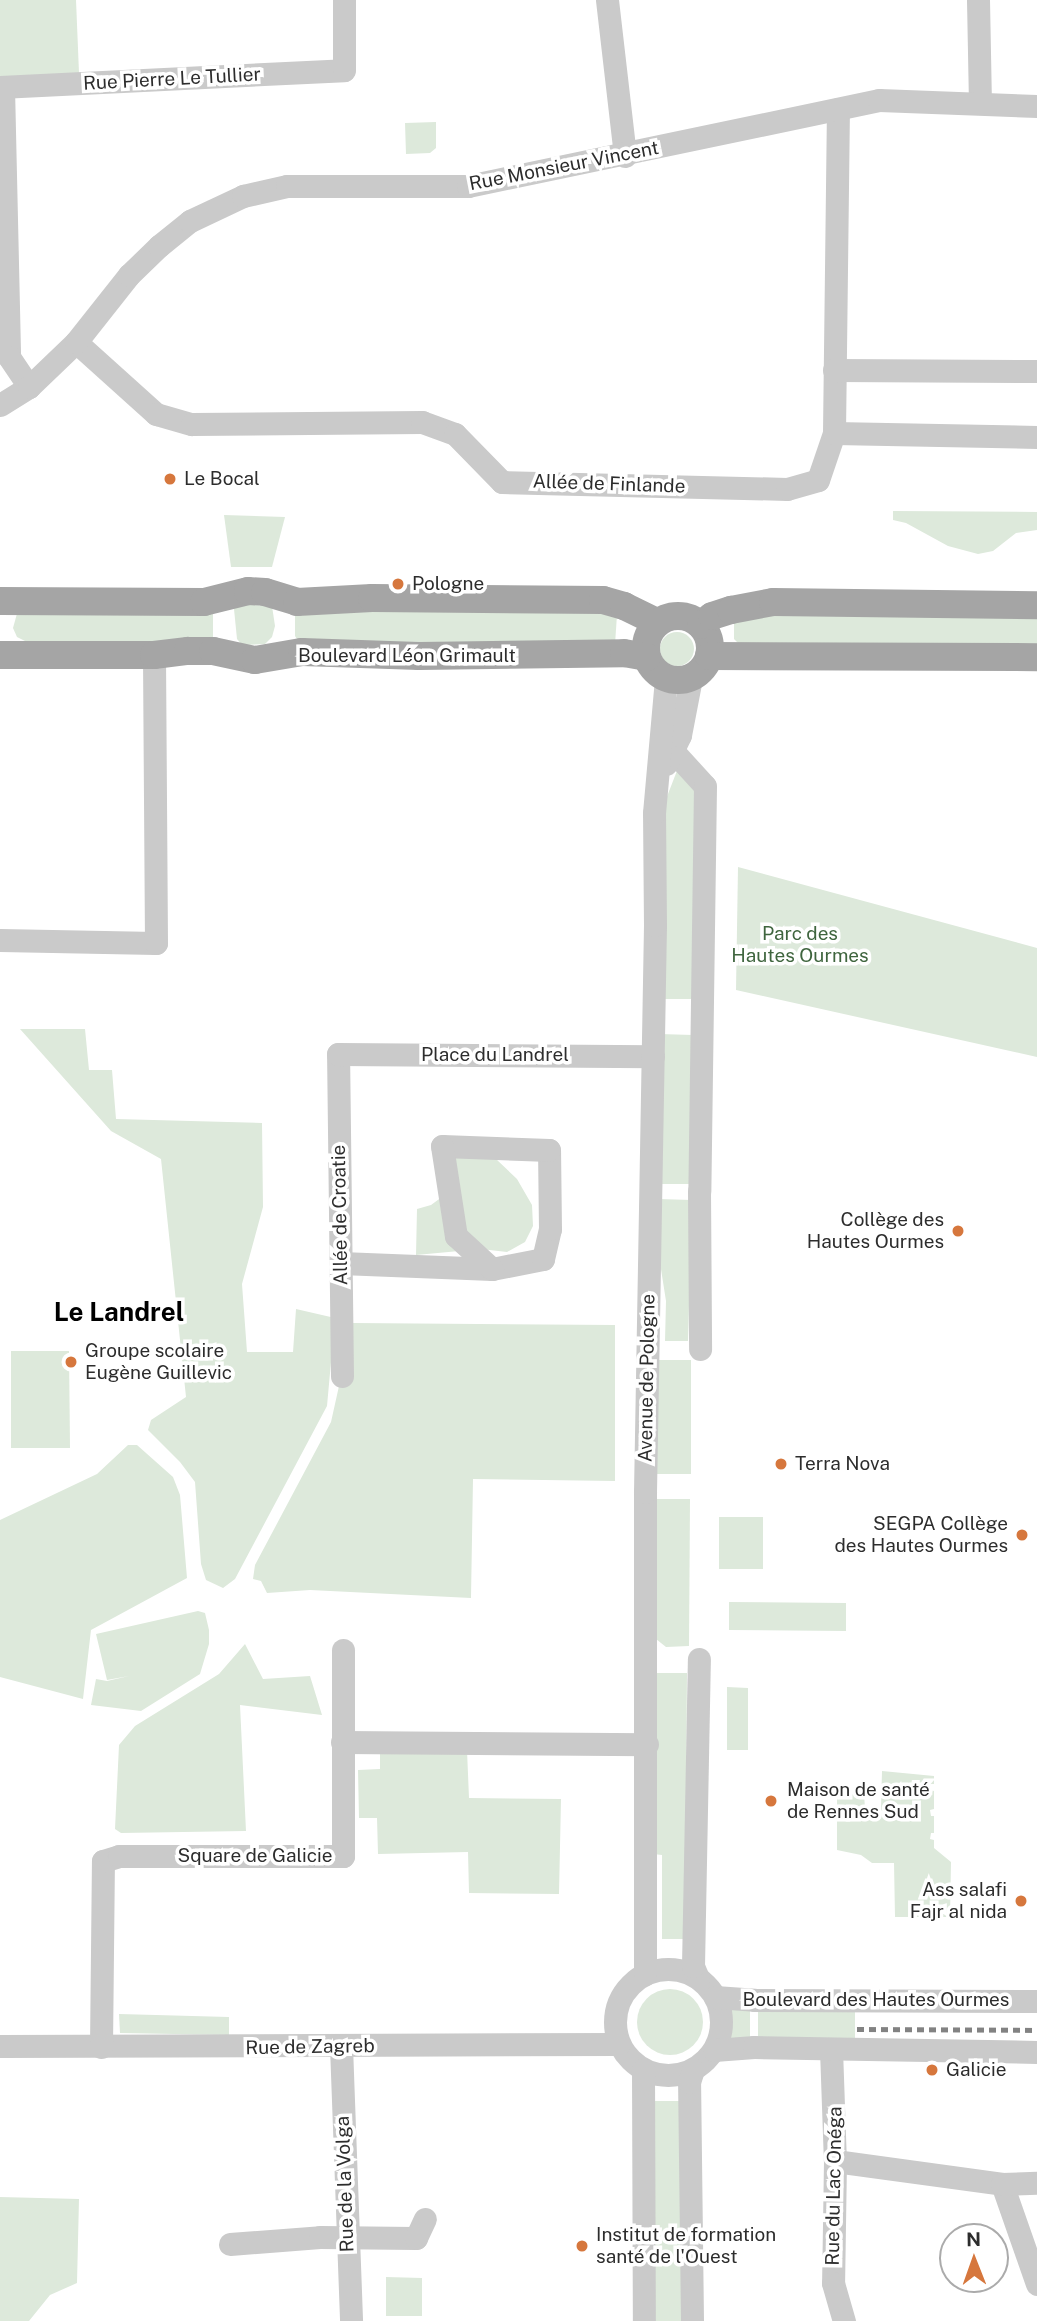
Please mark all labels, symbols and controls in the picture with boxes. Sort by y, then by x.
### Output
street label: Rue Pierre Le Tullier [82,63,262,95]
street label: Rue Monsieur Vincent [467,136,661,196]
place label: Le Bocal [184,468,260,490]
street label: Allée de Finlande [532,470,686,498]
marker: Le Bocal [162,471,178,487]
place label: Pologne [412,573,484,595]
marker: Pologne [390,576,406,592]
street label: Boulevard Léon Grimault [298,645,516,667]
park label: Parc des Hautes Ourmes [731,923,869,967]
street label: Place du Landrel [421,1044,569,1066]
street label: Allée de Croatie [327,1144,353,1286]
place label: Collège des Hautes Ourmes [807,1209,944,1253]
marker: Collège des Hautes Ourmes [950,1223,966,1239]
street label: Avenue de Pologne [634,1293,660,1463]
district label: Le Landrel [54,1296,184,1328]
place label: Groupe scolaire Eugène Guillevic [85,1340,232,1384]
marker: Groupe scolaire Eugène Guillevic [63,1354,79,1370]
place label: Terra Nova [795,1453,890,1475]
marker: Terra Nova [773,1456,789,1472]
place label: SEGPA Collège des Hautes Ourmes [834,1513,1008,1557]
marker: SEGPA Collège des Hautes Ourmes [1014,1527,1030,1543]
place label: Maison de santé de Rennes Sud [787,1779,930,1823]
marker: Maison de santé de Rennes Sud [761,1791,781,1811]
street label: Square de Galicie [177,1845,333,1867]
place label: Ass salafi Fajr al nida [910,1879,1007,1923]
marker: Ass salafi Fajr al nida [1013,1893,1029,1909]
street label: Boulevard des Hautes Ourmes [742,1989,1010,2011]
street label: Rue de Zagreb [245,2034,375,2060]
place label: Galicie [946,2059,1006,2081]
marker: Galicie [924,2062,940,2078]
street label: Rue du Lac Onéga [821,2106,847,2266]
street label: Rue de la Volga [331,2115,359,2253]
north arrow [939,2223,1009,2293]
place label: Institut de formation santé de l'Ouest [596,2224,777,2268]
text: N [966,2228,981,2250]
marker: Institut de formation santé de l'Ouest [574,2238,590,2254]

